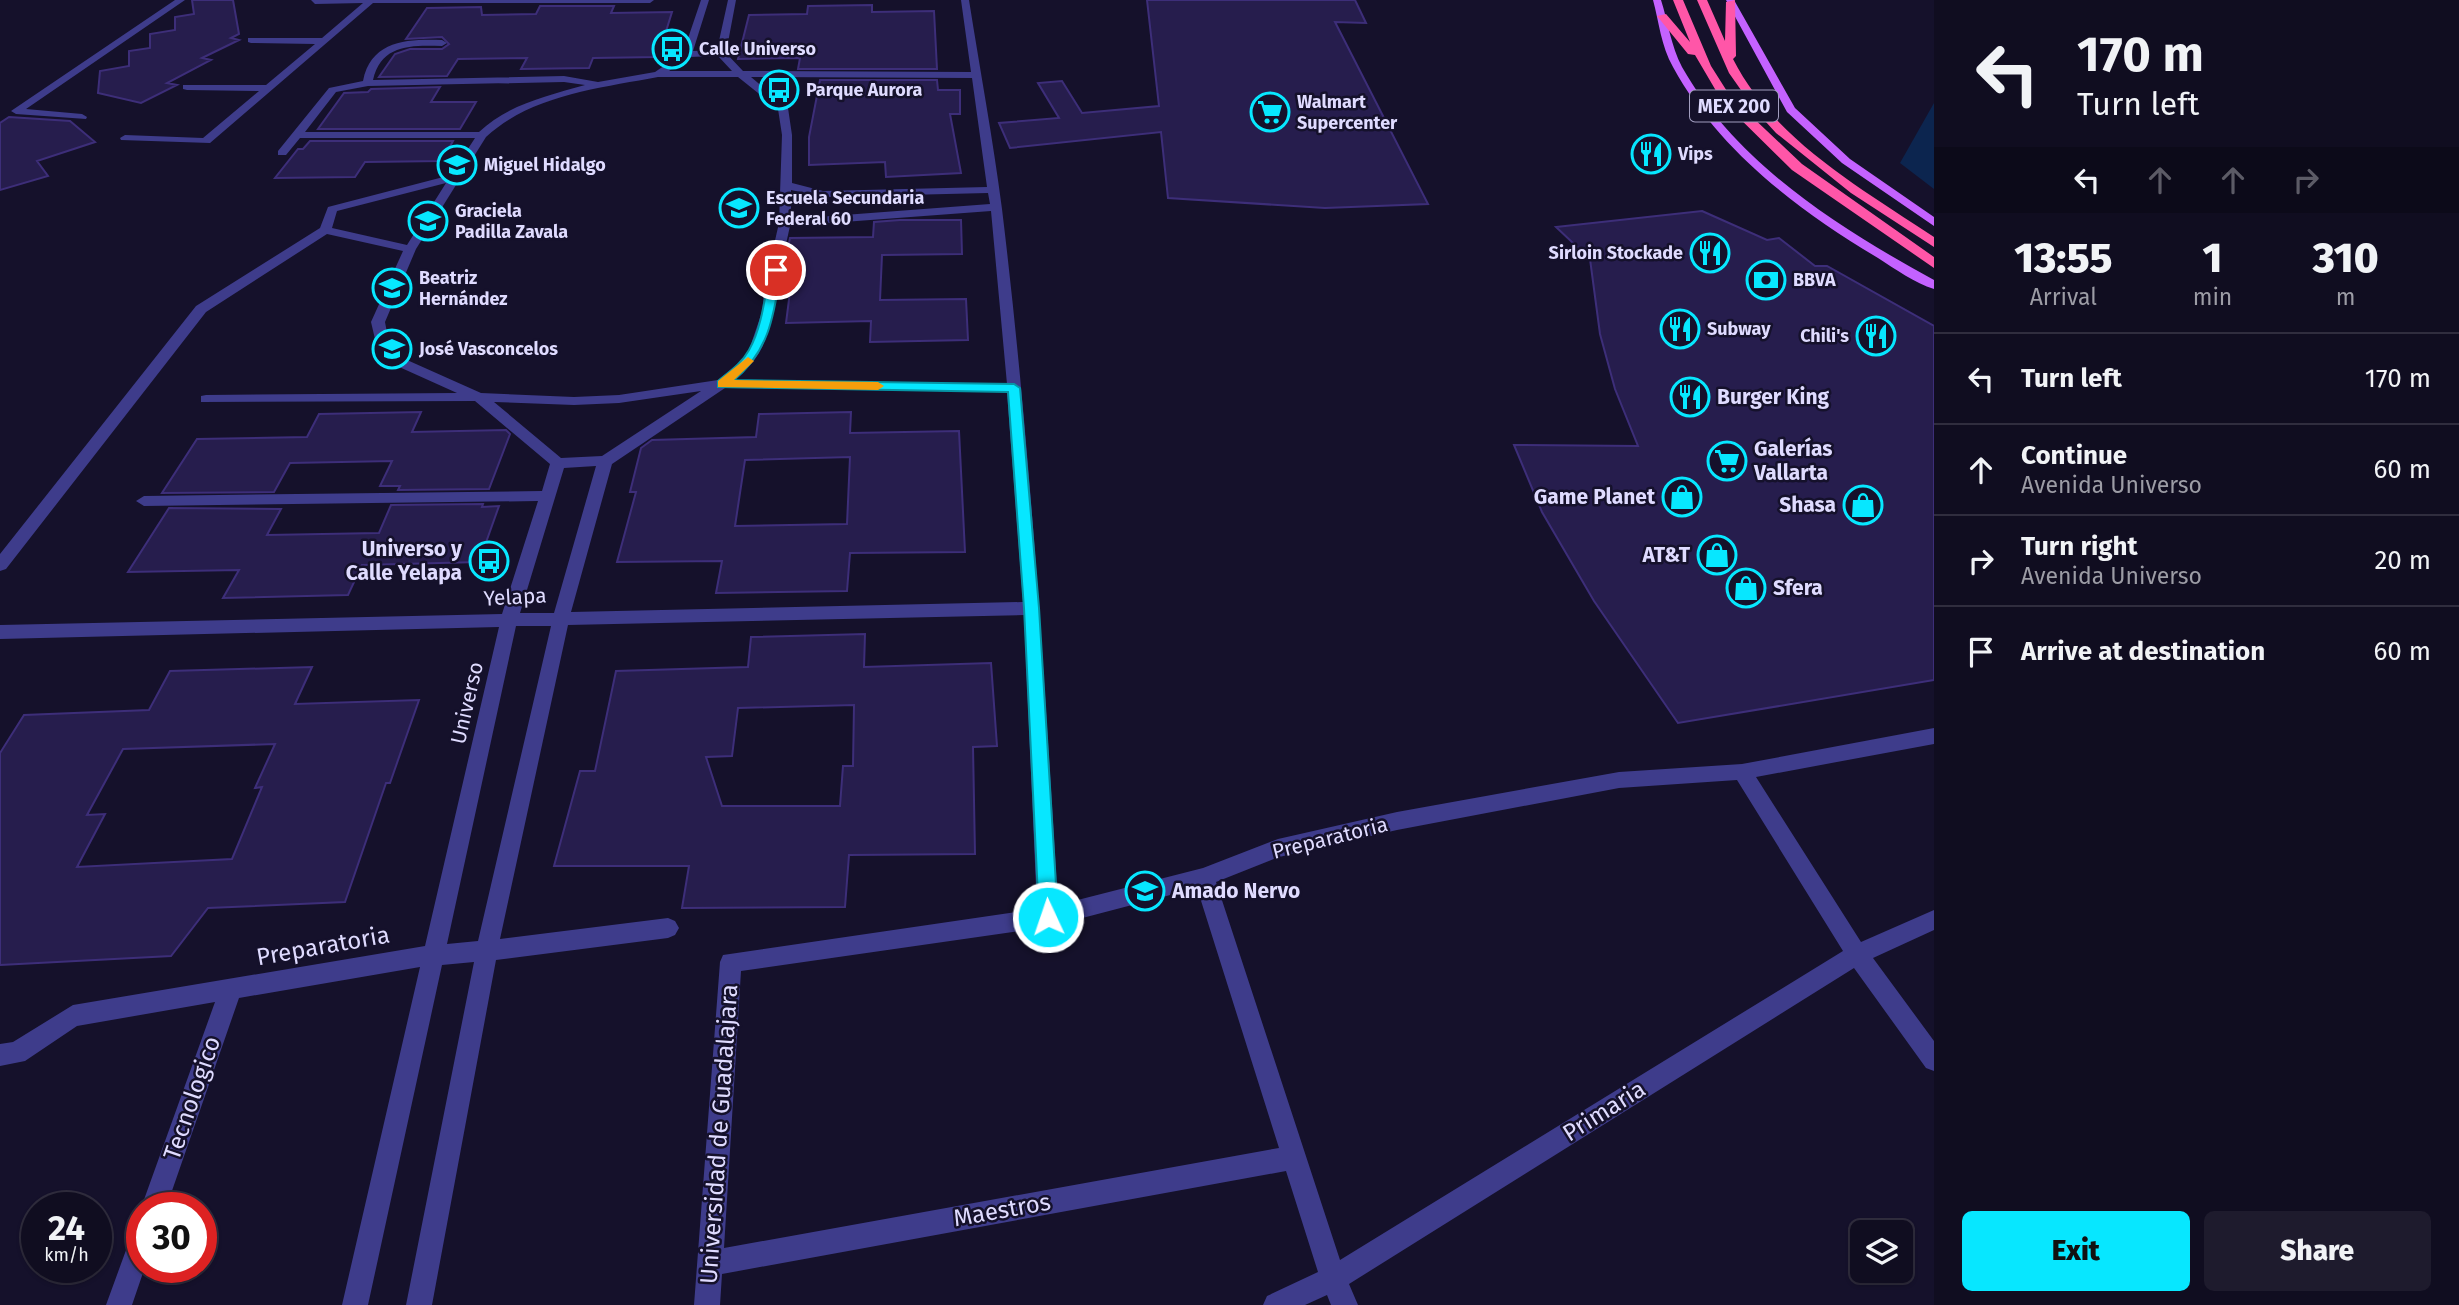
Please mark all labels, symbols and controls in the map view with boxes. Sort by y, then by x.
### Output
text: 170 m [2077,25,2204,84]
bus stop icon: Calle Universo [651,28,693,70]
icon: left [1962,28,2053,119]
place label: Calle Universo [699,38,816,60]
bus stop icon: Parque Aurora [758,69,800,111]
place label: Parque Aurora [806,79,922,101]
text: Turn left [2077,85,2199,123]
road number: MEX 200 [1690,90,1778,122]
supermarket icon: Walmart Supercenter [1249,91,1291,133]
place label: Walmart Supercenter [1297,91,1398,134]
restaurant icon: Vips [1630,133,1672,175]
place label: Vips [1677,143,1713,165]
school or university icon: Miguel Hidalgo [436,144,478,186]
place label: Miguel Hidalgo [484,154,606,176]
icon: left [2068,161,2106,199]
icon: ahead [2141,161,2179,199]
icon: ahead [2214,161,2252,199]
icon: right [2287,161,2325,199]
school or university icon: Escuela Secundaria Federal 60 [718,187,760,229]
place label: Escuela Secundaria Federal 60 [766,187,924,230]
school or university icon: Graciela Padilla Zavala [407,200,449,242]
place label: Graciela Padilla Zavala [455,200,568,243]
restaurant icon: Sirloin Stockade [1689,232,1731,274]
text: 13:55 [2014,233,2112,283]
text: 1 [2203,233,2222,283]
text: 310 [2313,233,2379,283]
pin [746,240,806,300]
place label: Sirloin Stockade [1549,242,1683,264]
icon: arrive [757,251,795,289]
bank icon: BBVA [1745,259,1787,301]
school or university icon: Beatriz Hernández [371,267,413,309]
place label: Beatriz Hernández [419,267,508,310]
place label: BBVA [1793,269,1836,291]
text: Arrival [2030,283,2097,311]
text: min [2193,283,2232,311]
text: m [2336,283,2356,311]
restaurant icon: Subway [1659,308,1701,350]
restaurant icon: Chili's [1855,315,1897,357]
place label: Subway [1707,318,1771,340]
place label: Chili's [1800,325,1849,347]
school or university icon: José Vasconcelos [371,328,413,370]
place label: José Vasconcelos [418,338,558,360]
icon: left [1962,360,2000,398]
text: Turn left [2021,363,2122,394]
text: 170 m [2365,363,2431,394]
restaurant icon: Burger King [1669,376,1711,418]
place label: Burger King [1717,384,1830,410]
place label: Galerías Vallarta [1753,436,1832,486]
supermarket icon: Galerías Vallarta [1706,440,1748,482]
text: Continue [2021,440,2127,471]
icon: ahead [1962,451,2000,489]
text: 60 m [2373,454,2431,485]
text: Avenida Universo [2021,471,2202,499]
shop icon: Game Planet [1661,476,1703,518]
place label: Game Planet [1534,484,1656,510]
shop icon: Shasa [1842,484,1884,526]
place label: Shasa [1779,492,1836,518]
text: Turn right [2021,531,2138,562]
shop icon: AT&T [1696,534,1738,576]
place label: Universo y Calle Yelapa [346,536,462,586]
bus stop icon: Universo y Calle Yelapa [468,540,510,582]
place label: AT&T [1641,542,1691,568]
icon: right [1962,542,2000,580]
text: 20 m [2374,545,2431,576]
text: Avenida Universo [2021,562,2202,590]
shop icon: Sfera [1725,567,1767,609]
place label: Sfera [1773,575,1823,601]
street label: Yelapa [483,582,547,612]
icon: arrive [1962,633,2000,671]
text: Arrive at destination [2021,636,2265,667]
text: 60 m [2373,636,2431,667]
street label: Universo [445,659,489,747]
street label: Preparatoria [1270,811,1390,865]
school or university icon: Amado Nervo [1124,870,1166,912]
place label: Amado Nervo [1171,878,1300,904]
position arrow [1011,880,1085,954]
street label: Preparatoria [254,920,392,972]
street label: Universidad de Guadalajara [695,983,743,1285]
street label: Tecnologico [158,1033,226,1163]
street label: Primaria [1557,1075,1651,1147]
street label: Maestros [951,1188,1053,1232]
speed limit sign: 30 [126,1192,217,1283]
text: 24 [48,1207,85,1249]
button: Exit [1962,1211,2190,1291]
button: Share [2204,1211,2431,1291]
map controls [1850,1220,1913,1283]
button: layers [1850,1220,1913,1283]
text: km/h [44,1244,89,1266]

